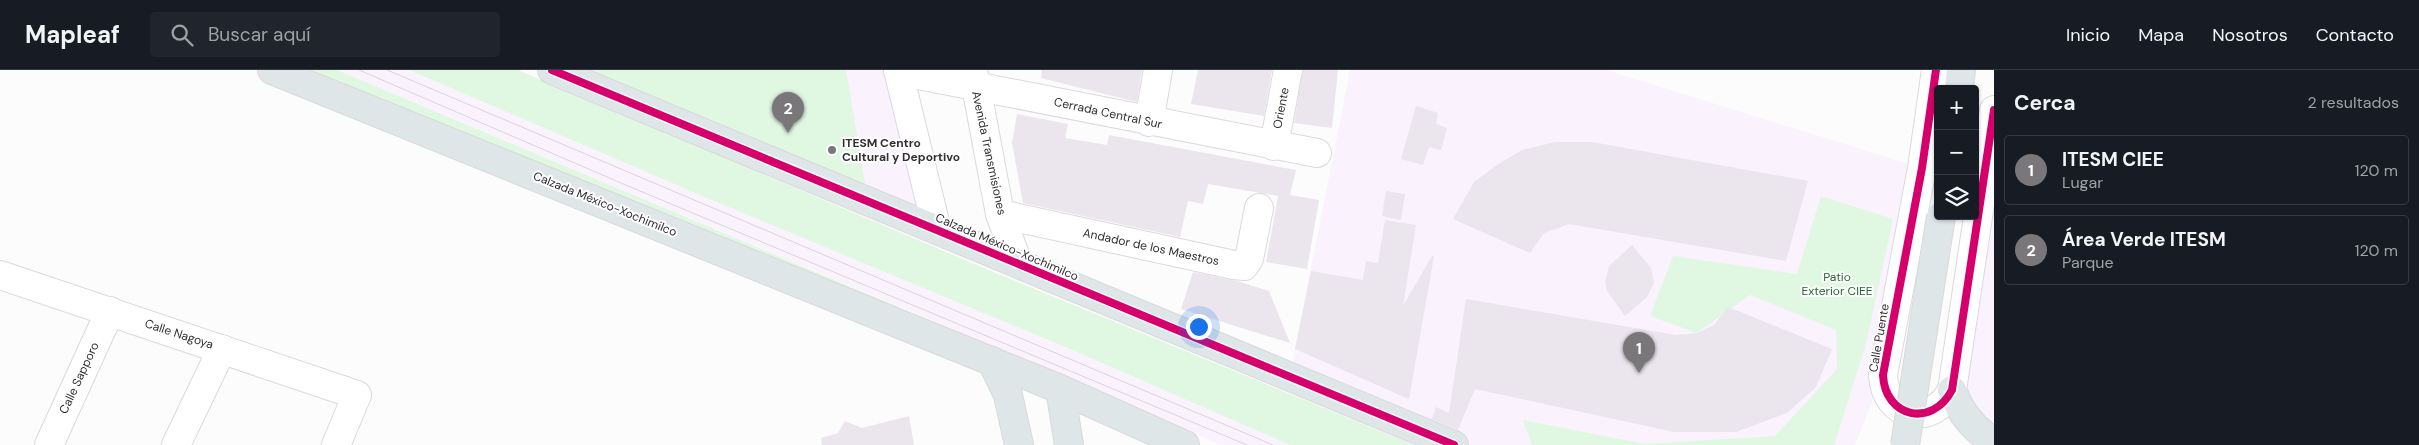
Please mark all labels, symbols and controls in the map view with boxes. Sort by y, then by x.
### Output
search box [150,12,500,57]
text: Mapleaf [25,19,120,50]
icon: search [168,21,196,49]
text: Buscar aquí [208,22,310,47]
text: Inicio [2066,23,2110,47]
text: Mapa [2138,23,2184,47]
text: Nosotros [2212,23,2288,47]
text: Contacto [2316,23,2394,47]
map controls [1934,85,1979,220]
button: + [1934,85,1979,130]
street label: Oriente [1269,86,1293,130]
street label: Avenida Transmisiones [968,89,1010,217]
text: Cerca [2014,89,2076,117]
pin: 2 [772,92,804,133]
text: 2 resultados [2308,92,2399,113]
street label: Cerrada Central Sur [1052,94,1164,132]
button: − [1934,130,1979,175]
place label: ITESM Centro Cultural y Deportivo [842,135,960,165]
marker: ITESM Centro Cultural y Deportivo [826,144,838,156]
text: ITESM CIEE [2062,147,2164,172]
text: 1 [2028,160,2034,181]
text: 120 m [2354,160,2398,181]
street label: Calzada México-Xochimilco [531,168,679,240]
text: Lugar [2062,172,2103,193]
button: layers [1934,175,1979,220]
street label: Calzada México-Xochimilco [933,210,1081,284]
street label: Andador de los Maestros [1081,225,1221,269]
text: Área Verde ITESM [2062,227,2226,252]
text: 2 [2026,240,2036,261]
text: 120 m [2354,240,2398,261]
text: Parque [2062,252,2114,273]
park label: Patio Exterior CIEE [1801,269,1873,299]
street label: Calle Puente [1865,302,1893,374]
your location [1186,314,1212,340]
street label: Calle Nagoya [143,315,215,353]
pin: 1 [1623,332,1655,373]
street label: Calle Sapporo [55,340,103,416]

